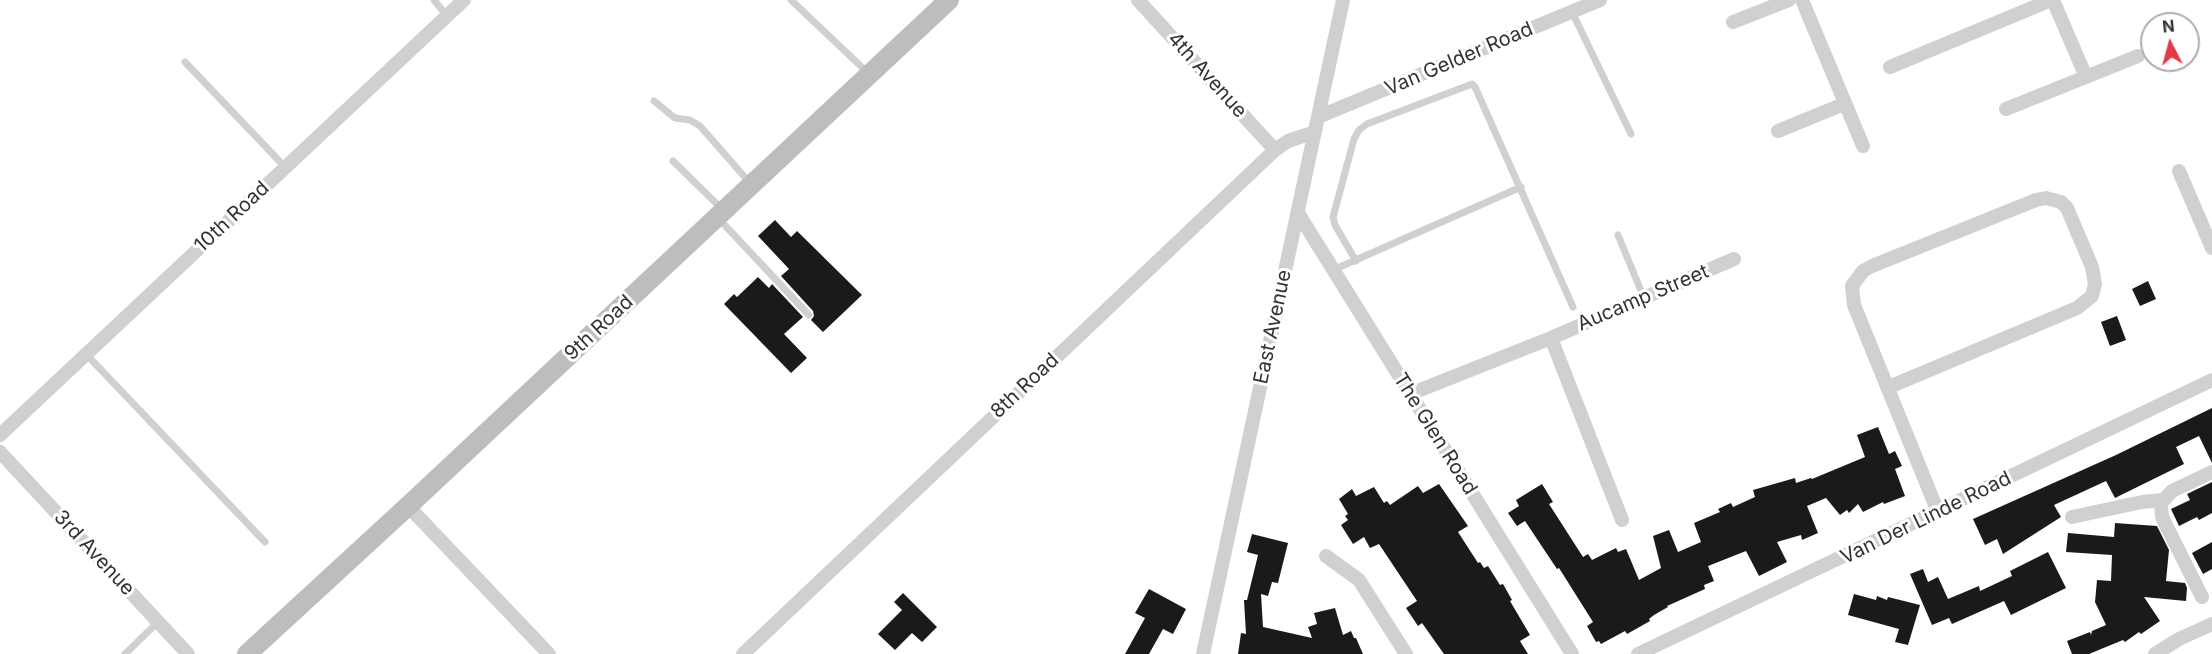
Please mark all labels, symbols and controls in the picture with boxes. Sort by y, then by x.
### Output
north arrow [2140,12,2200,72]
text: N [2161,16,2175,37]
street label: Van Gelder Road [1382,17,1536,101]
street label: 4th Avenue [1162,27,1252,123]
street label: 10th Road [190,176,274,258]
street label: Aucamp Street [1574,260,1712,336]
street label: East Avenue [1249,268,1297,386]
street label: 9th Road [560,290,638,366]
street label: 8th Road [986,348,1064,424]
street label: The Glen Road [1388,369,1482,499]
street label: Van Der Linde Road [1837,466,2015,570]
street label: 3rd Avenue [49,505,139,601]

